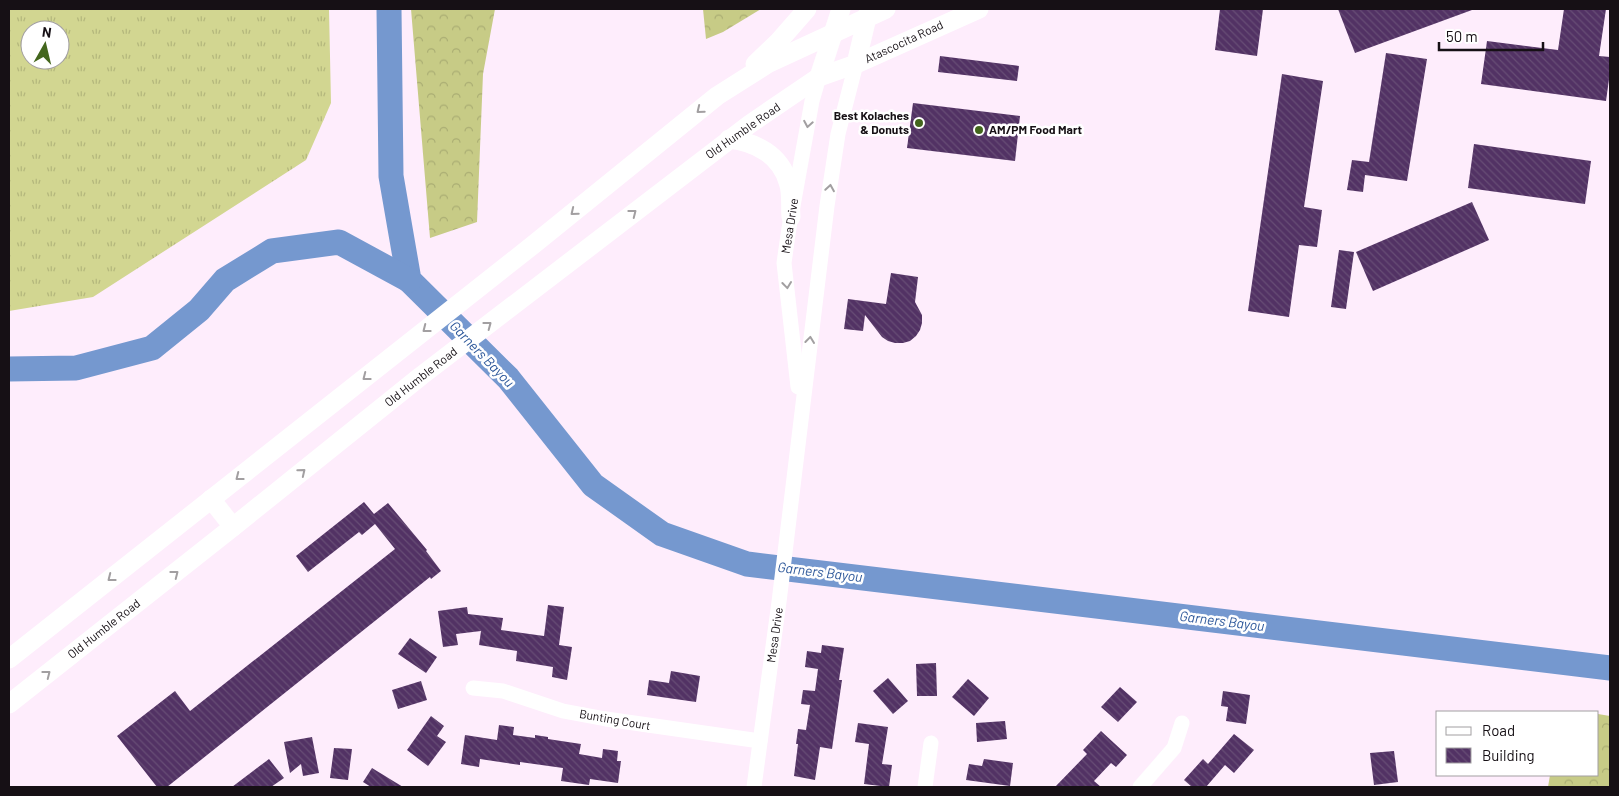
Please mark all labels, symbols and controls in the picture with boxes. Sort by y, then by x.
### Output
street label: Atascocita Road [862,17,945,65]
north arrow [20,20,70,70]
scale bar [1439,20,1543,52]
text: N [41,23,53,41]
text: 50 m [1446,27,1478,45]
street label: Old Humble Road [702,99,782,161]
one-way arrow [697,104,706,113]
place label: Best Kolaches & Donuts [834,108,909,136]
marker: Best Kolaches & Donuts [913,117,925,129]
one-way arrow [803,120,814,129]
place label: AM/PM Food Mart [989,122,1083,136]
marker: AM/PM Food Mart [973,124,985,136]
one-way arrow [824,184,834,193]
street label: Mesa Drive [778,197,800,255]
one-way arrow [571,206,580,214]
one-way arrow [627,210,637,219]
one-way arrow [781,281,792,289]
water label: Garners Bayou [447,317,518,390]
one-way arrow [422,323,432,332]
one-way arrow [482,323,491,331]
one-way arrow [804,336,815,344]
street label: Old Humble Road [381,344,459,409]
one-way arrow [363,371,372,379]
one-way arrow [296,470,305,478]
one-way arrow [235,472,244,481]
water label: Garners Bayou [777,558,864,585]
one-way arrow [169,571,178,579]
one-way arrow [107,572,117,581]
street label: Old Humble Road [64,596,142,661]
street label: Mesa Drive [763,606,785,664]
water label: Garners Bayou [1179,607,1266,634]
one-way arrow [41,671,50,679]
street label: Bunting Court [578,706,652,732]
legend [1436,711,1599,776]
text: Road [1482,721,1515,739]
text: Building [1482,746,1535,764]

